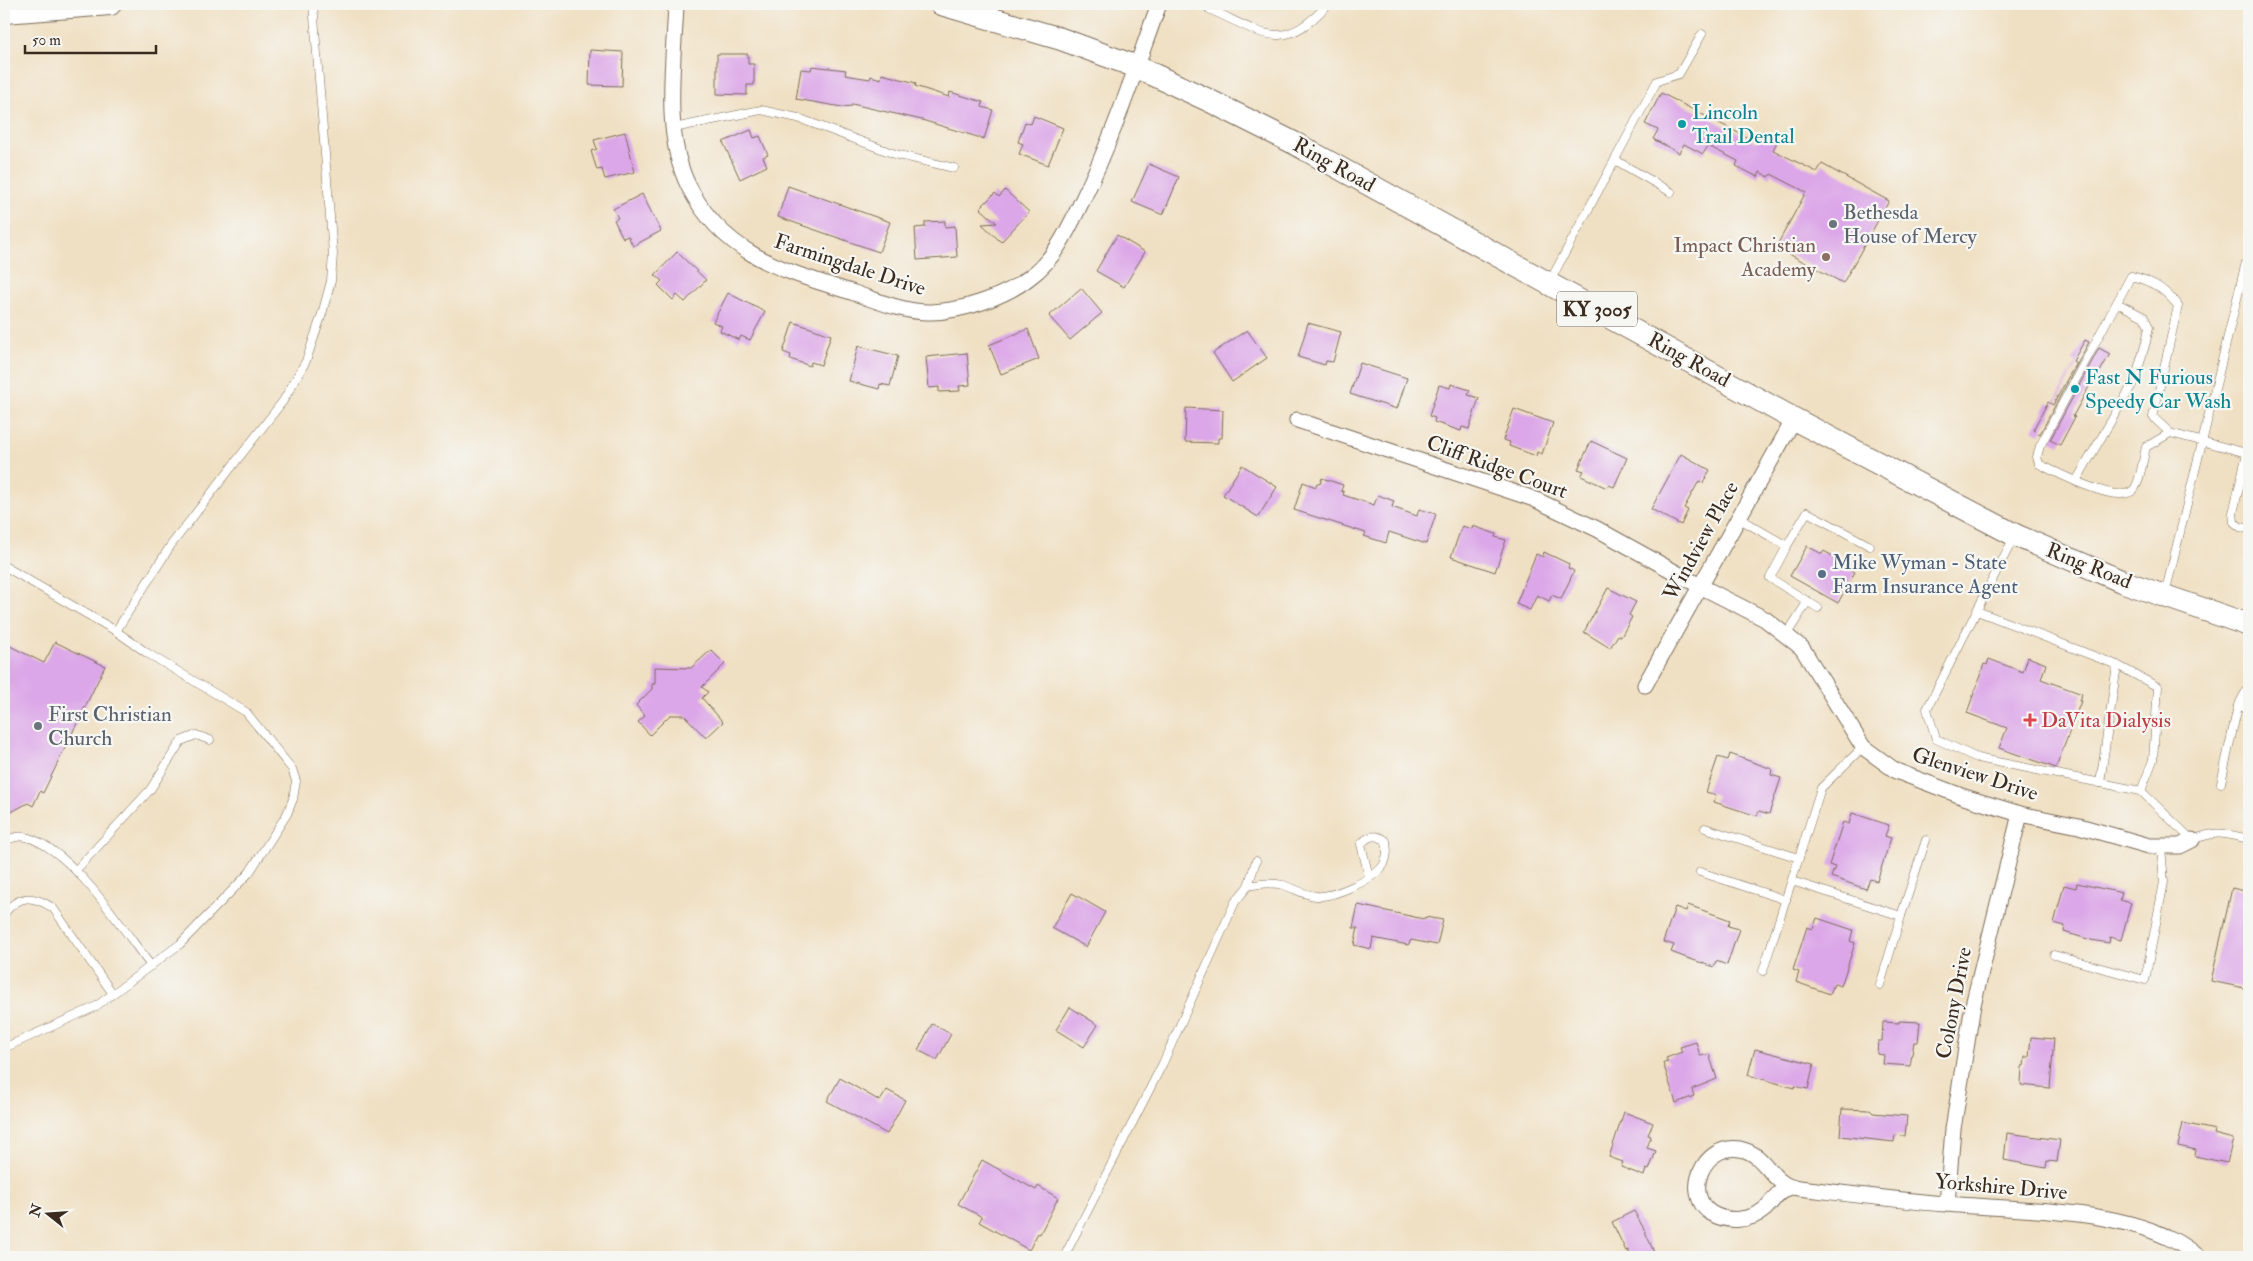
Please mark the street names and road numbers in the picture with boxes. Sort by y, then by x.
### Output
street label: Ring Road [1288,131,1381,199]
street label: Farmingdale Drive [771,228,929,302]
road number: KY 3005 [1557,292,1637,326]
street label: Ring Road [1643,326,1736,394]
street label: Cliff Ridge Court [1423,429,1571,505]
street label: Windview Place [1657,476,1745,606]
street label: Ring Road [2042,537,2136,596]
street label: Glenview Drive [1909,741,2042,807]
street label: Colony Drive [1930,945,1978,1061]
street label: Yorkshire Drive [1934,1168,2069,1206]

